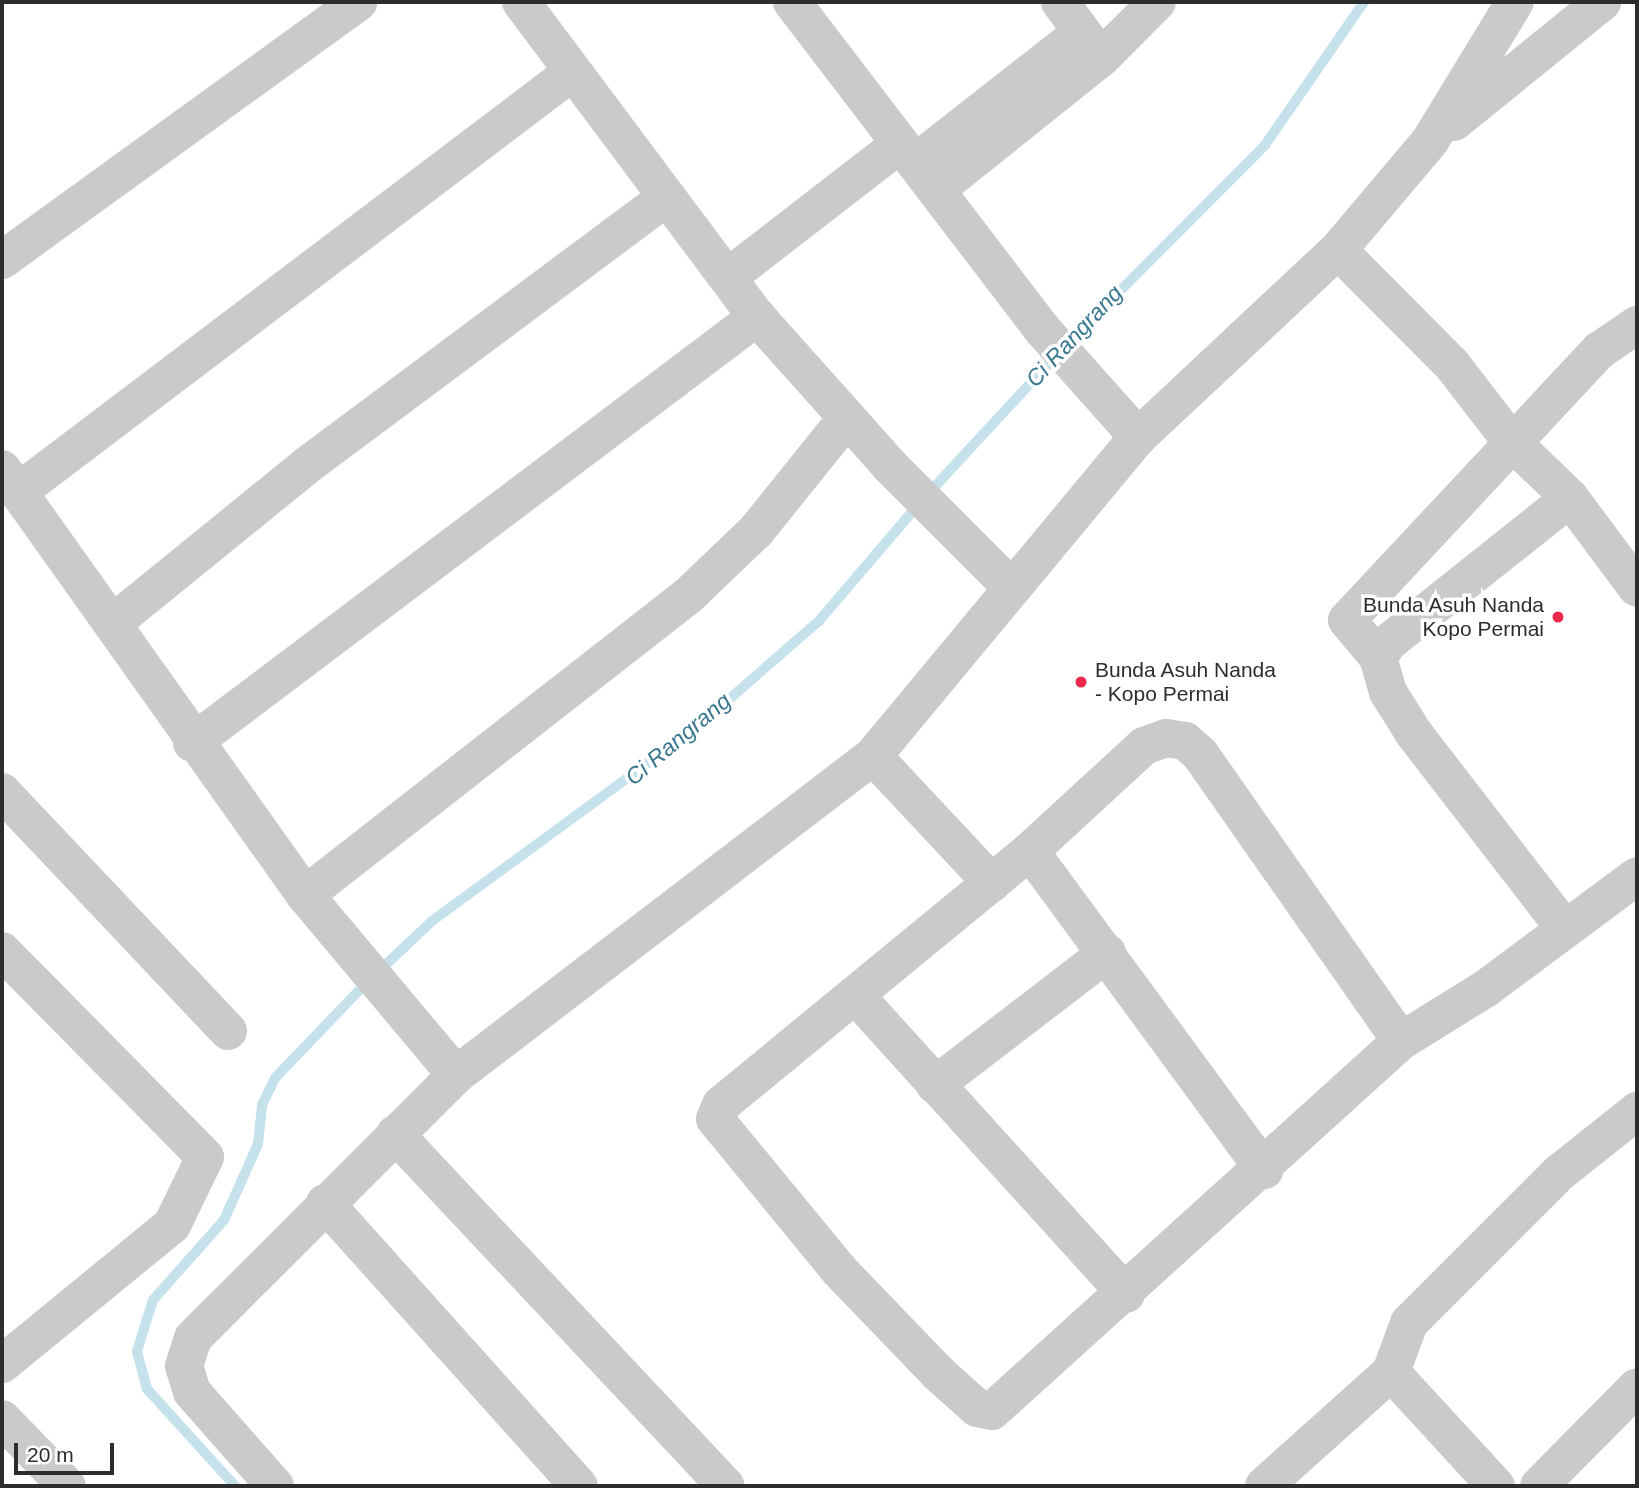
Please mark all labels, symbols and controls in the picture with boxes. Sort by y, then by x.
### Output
water label: Ci Rangrang [1020,279,1128,393]
place label: Bunda Asuh Nanda Kopo Permai [1362,592,1544,642]
marker: Bunda Asuh Nanda Kopo Permai [1550,609,1566,625]
place label: Bunda Asuh Nanda - Kopo Permai [1095,657,1277,707]
marker: Bunda Asuh Nanda - Kopo Permai [1073,674,1089,690]
water label: Ci Rangrang [620,687,736,791]
scale bar [18,1428,117,1472]
text: 20 m [27,1443,74,1466]

